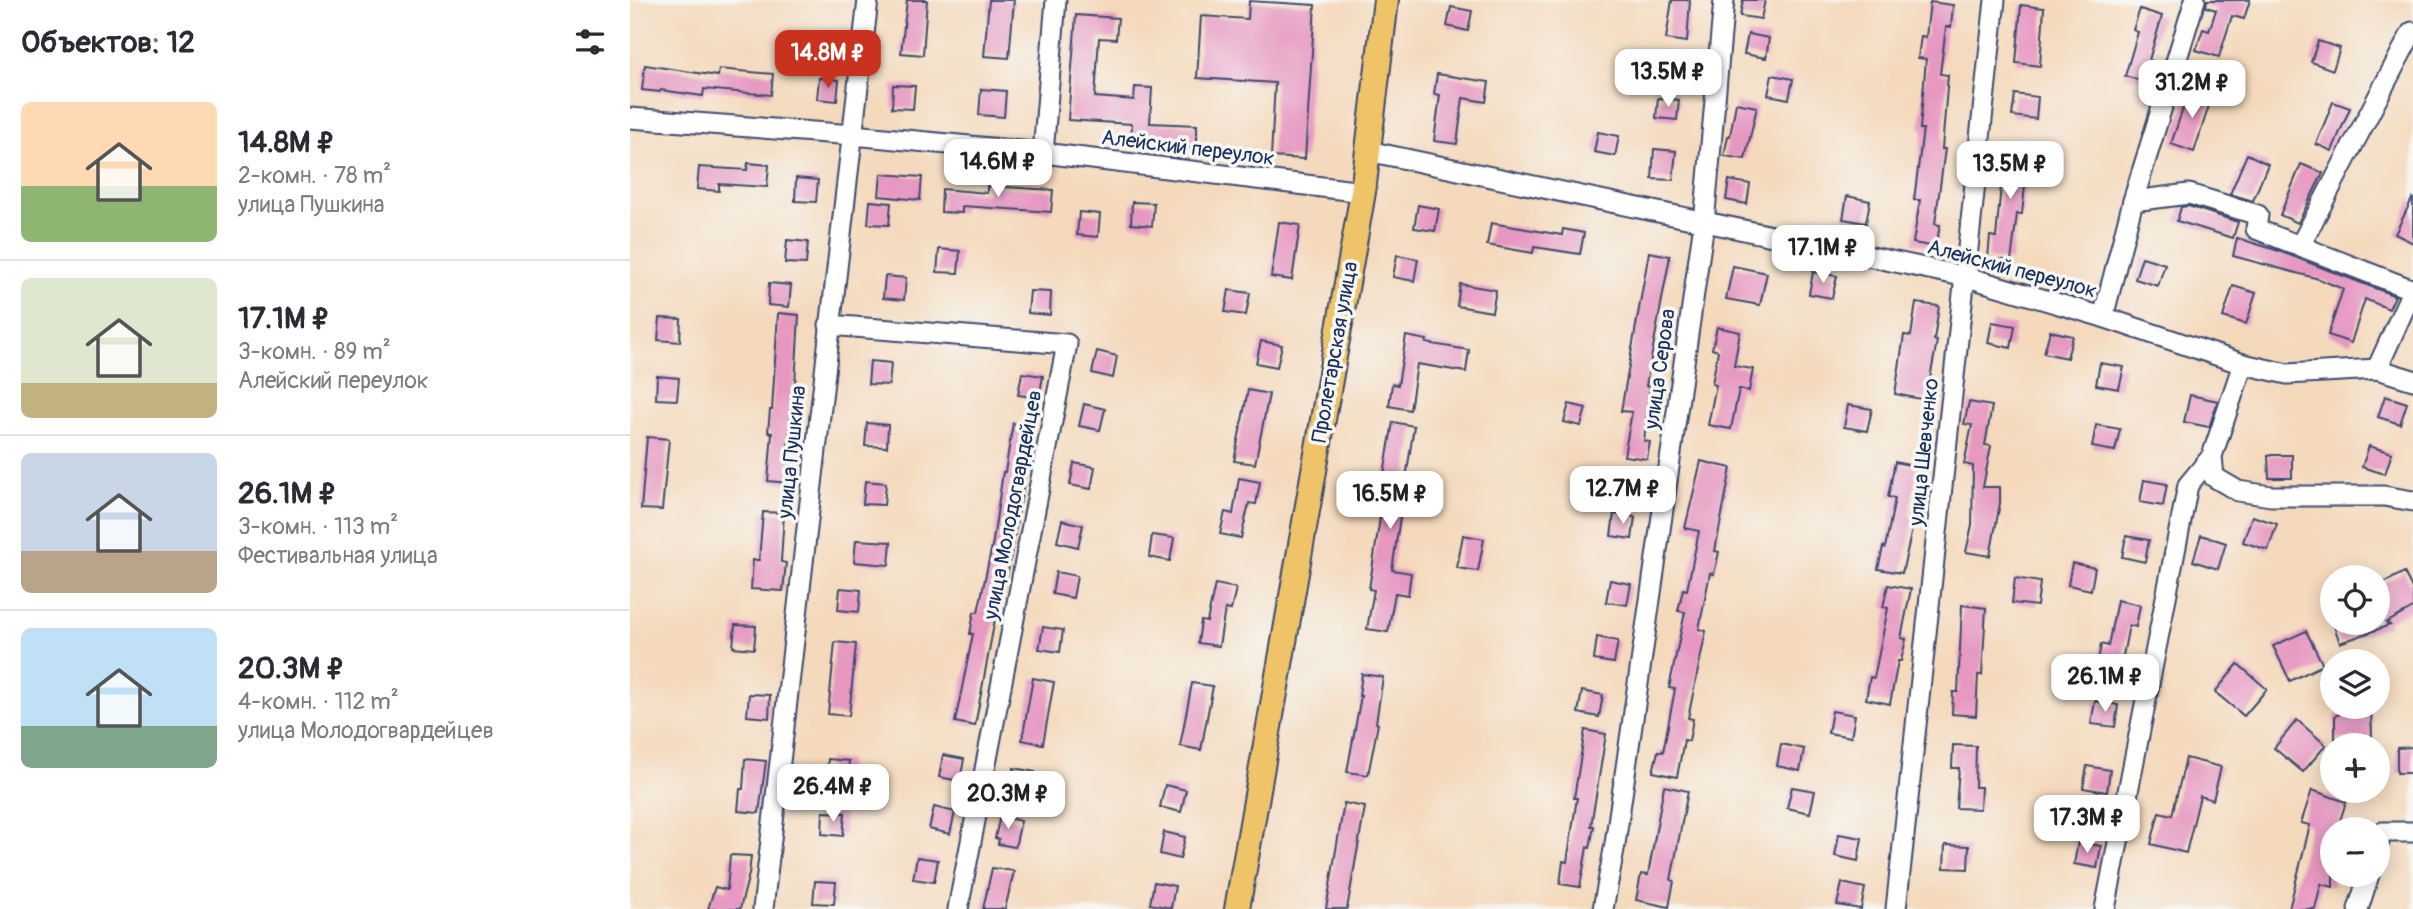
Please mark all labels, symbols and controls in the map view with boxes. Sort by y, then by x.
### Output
icon: filters [571,23,609,61]
text: Объектов: 12 [21,24,195,61]
pin: 14.8M ₽ [763,31,893,90]
text: 14.8M ₽ [791,38,865,67]
pin: 13.5M ₽ [1603,50,1733,109]
text: 13.5M ₽ [1631,57,1705,86]
pin: 31.2M ₽ [2127,60,2257,120]
text: 31.2M ₽ [2154,68,2230,97]
text: 14.8M ₽ [238,124,335,161]
street label: Алейский переулок [1100,124,1276,172]
icon: home [77,130,161,214]
pin: 14.6M ₽ [933,140,1063,199]
pin: 13.5M ₽ [1945,142,2075,201]
text: 14.6M ₽ [960,147,1036,176]
text: 13.5M ₽ [1973,149,2047,178]
text: 2-комн. · 78 m² [238,161,391,190]
text: улица Пушкина [238,190,384,219]
pin: 17.1M ₽ [1758,226,1888,285]
text: 17.1M ₽ [1788,233,1858,262]
street label: Алейский переулок [1924,233,2100,305]
street label: Пролетарская улица [1306,259,1364,445]
text: 17.1M ₽ [238,300,330,337]
icon: home [77,306,161,390]
street label: улица Серова [1638,307,1682,432]
text: 3-комн. · 89 m² [238,337,391,366]
text: Алейский переулок [238,366,429,395]
street label: улица Шевченко [1903,377,1945,528]
street label: улица Пушкина [771,384,812,521]
street label: улица Молодогвардейцев [977,388,1049,623]
pin: 12.7M ₽ [1558,466,1688,526]
pin: 16.5M ₽ [1325,472,1455,531]
text: 12.7M ₽ [1586,474,1660,503]
text: 26.1M ₽ [238,475,337,512]
text: 16.5M ₽ [1352,479,1428,508]
icon: home [77,481,161,565]
text: 3-комн. · 113 m² [238,512,398,541]
text: Фестивальная улица [238,541,438,570]
map controls [2320,565,2390,887]
button: locate [2320,565,2390,635]
button: layers [2320,649,2390,719]
text: 20.3M ₽ [238,650,345,687]
pin: 26.1M ₽ [2040,654,2170,714]
icon: home [77,656,161,740]
text: 26.1M ₽ [2067,662,2143,691]
text: 4-комн. · 112 m² [238,687,399,716]
text: улица Молодогвардейцев [238,716,494,745]
button: + [2320,733,2390,803]
pin: 26.4M ₽ [768,764,898,824]
text: 26.4M ₽ [793,772,873,801]
pin: 20.3M ₽ [943,772,1073,831]
text: 20.3M ₽ [967,779,1049,808]
pin: 17.3M ₽ [2022,796,2152,855]
text: 17.3M ₽ [2050,803,2124,832]
button: − [2320,817,2390,887]

